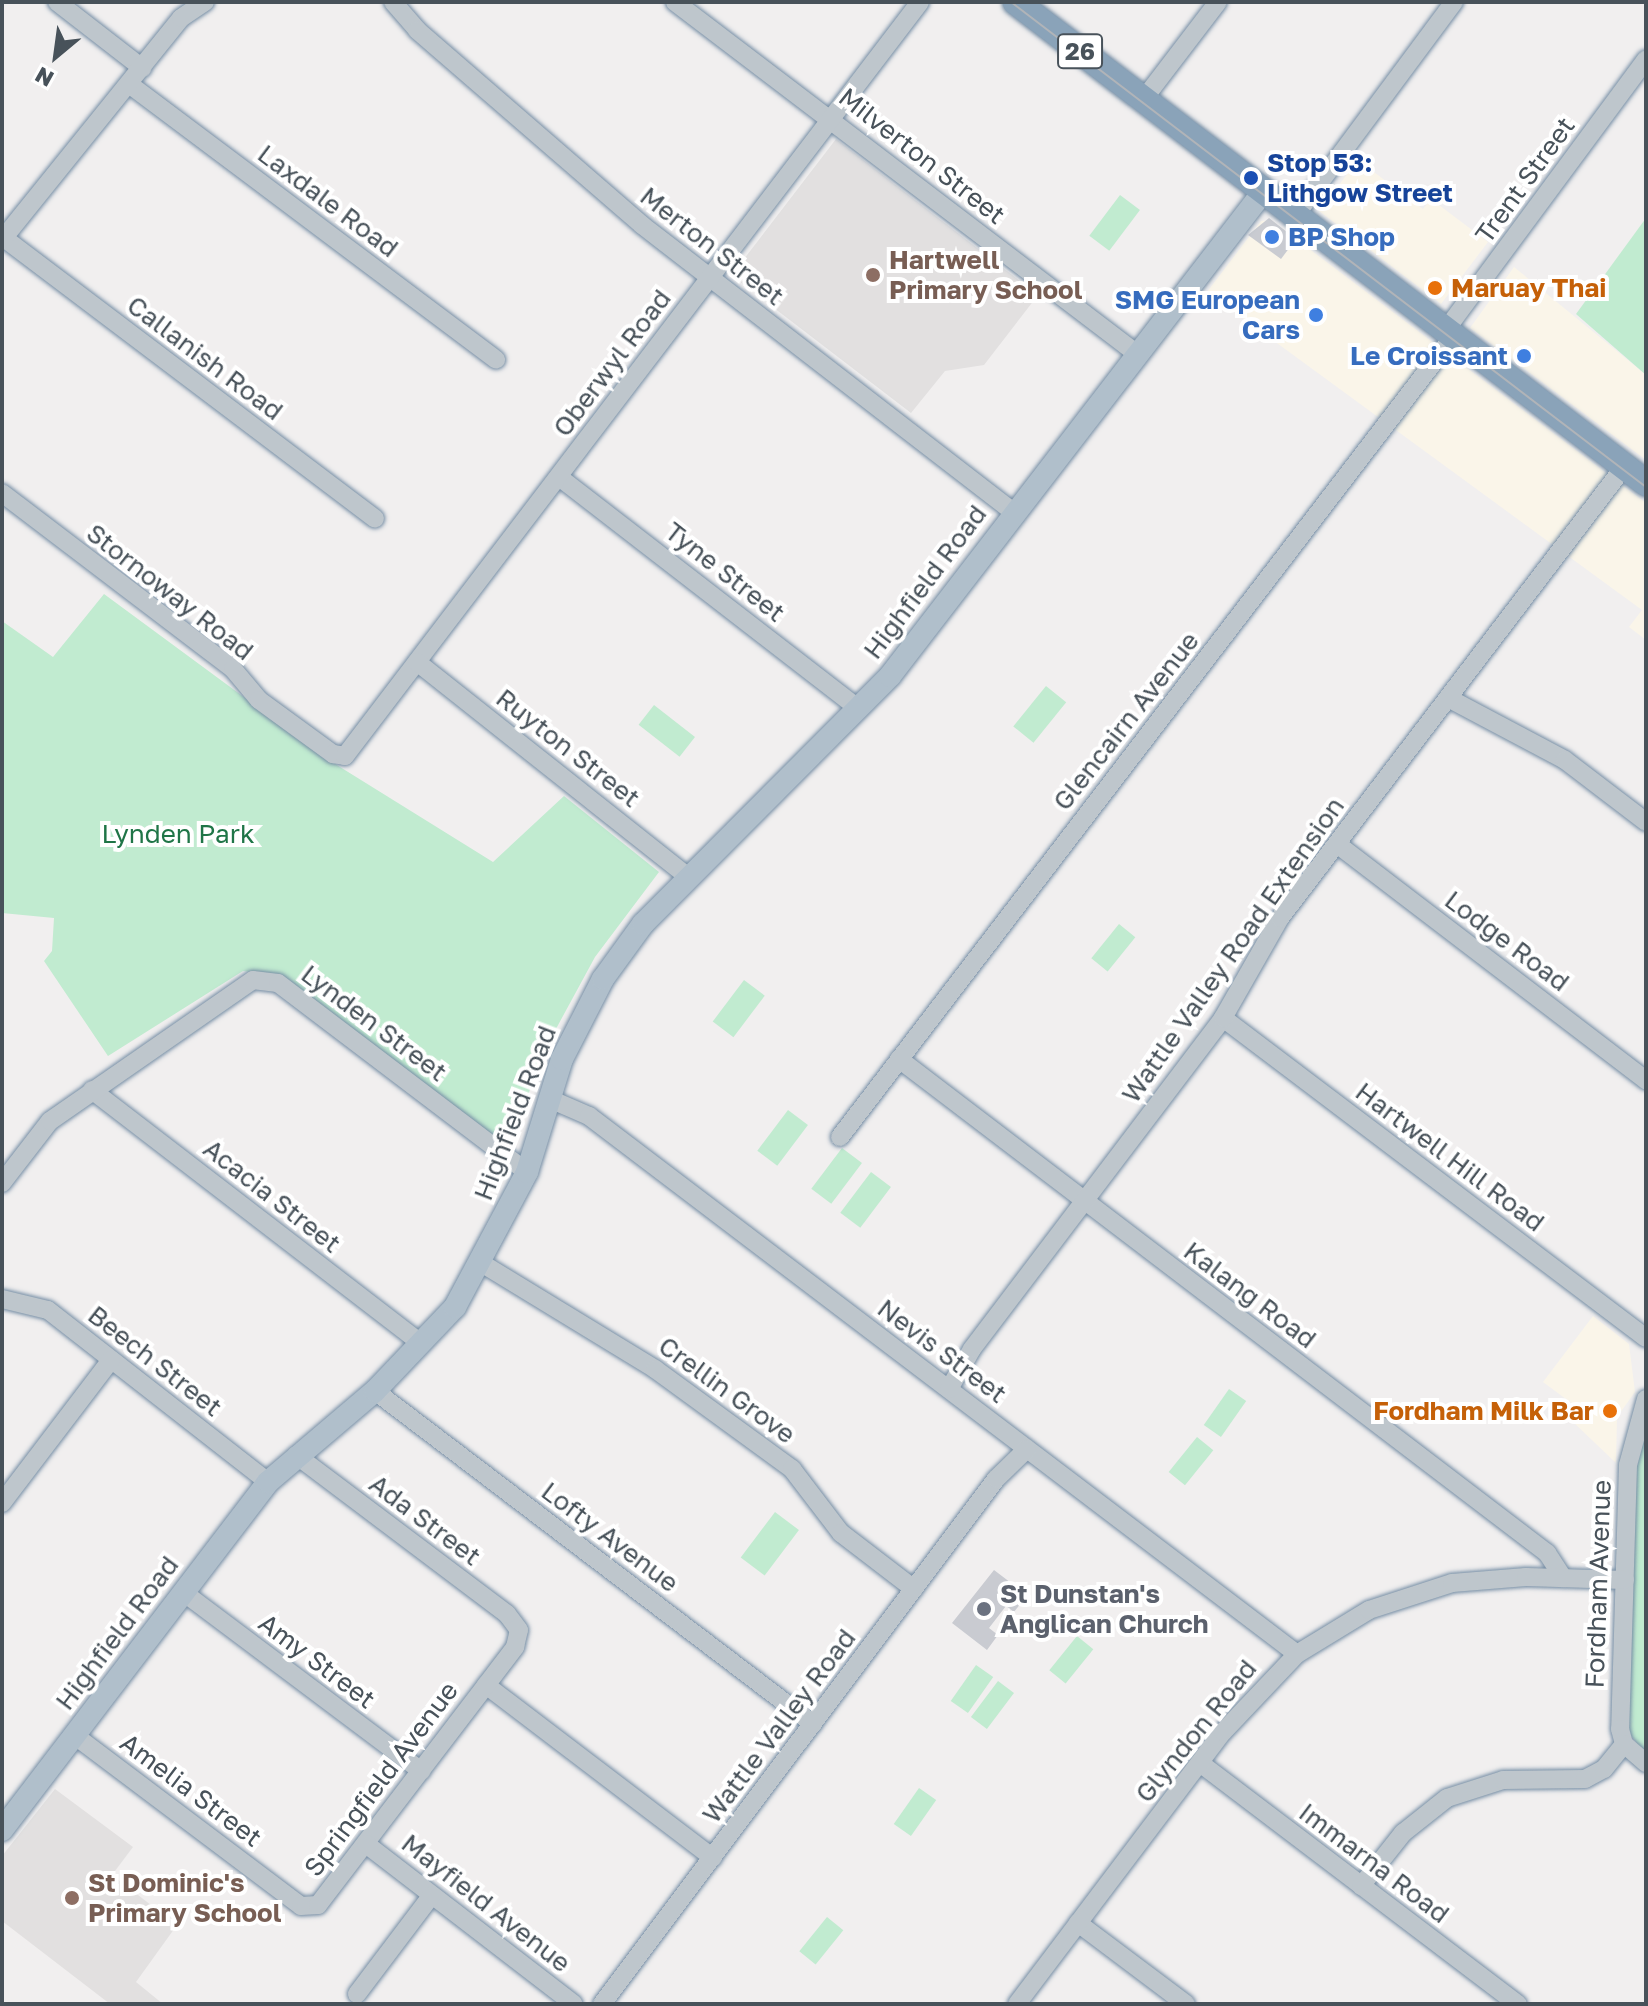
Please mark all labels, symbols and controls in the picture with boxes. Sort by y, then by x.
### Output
north arrow [16,16,96,96]
road number: 26 [1056,31,1104,71]
text: N [30,62,58,93]
street label: Milverton Street [833,81,1011,231]
street label: Trent Street [1469,111,1581,249]
street label: Laxdale Road [252,138,404,264]
place label: Stop 53: Lithgow Street [1267,147,1453,208]
marker: Stop 53: Lithgow Street [1242,169,1260,187]
street label: Merton Street [634,180,790,312]
place label: BP Shop [1288,221,1395,253]
marker: BP Shop [1263,228,1281,246]
place label: Hartwell Primary School [889,244,1082,306]
marker: Hartwell Primary School [864,266,882,284]
place label: Maruay Thai [1451,272,1606,304]
marker: Maruay Thai [1426,279,1444,297]
street label: Oberwyl Road [547,283,677,443]
place label: SMG European Cars [1115,284,1300,346]
street label: Callanish Road [121,289,289,427]
marker: SMG European Cars [1307,306,1325,324]
place label: Le Croissant [1350,340,1508,372]
marker: Le Croissant [1515,347,1533,365]
street label: Highfield Road [857,499,993,665]
street label: Tyne Street [659,516,791,628]
street label: Stornoway Road [80,517,260,667]
street label: Glencairn Avenue [1047,626,1205,816]
street label: Ruyton Street [490,682,646,814]
street label: Wattle Valley Road Extension [1115,791,1351,1109]
park label: Lynden Park [101,818,255,850]
street label: Lodge Road [1439,884,1575,998]
street label: Lynden Street [295,958,453,1088]
street label: Highfield Road [467,1021,563,1205]
street label: Hartwell Hill Road [1349,1076,1551,1238]
street label: Acacia Street [197,1133,347,1259]
street label: Kalang Road [1178,1235,1322,1355]
street label: Nevis Street [871,1292,1013,1410]
street label: Beech Street [82,1299,228,1423]
street label: Crellin Grove [653,1330,801,1450]
place label: Fordham Milk Bar [1373,1395,1594,1427]
marker: Fordham Milk Bar [1601,1402,1619,1420]
street label: Ada Street [363,1468,487,1572]
street label: Lofty Avenue [535,1475,685,1599]
street label: Fordham Avenue [1579,1479,1617,1689]
street label: Highfield Road [49,1550,185,1716]
place label: St Dunstan's Anglican Church [1000,1578,1208,1640]
marker: St Dunstan's Anglican Church [975,1600,993,1618]
street label: Amy Street [253,1607,381,1715]
street label: Wattle Valley Road [696,1623,862,1829]
street label: Glyndon Road [1129,1653,1263,1809]
street label: Springfield Avenue [298,1676,464,1882]
street label: Amelia Street [114,1727,268,1853]
street label: Immarna Road [1293,1796,1455,1930]
street label: Mayfield Avenue [395,1827,577,1979]
place label: St Dominic's Primary School [88,1867,281,1928]
marker: St Dominic's Primary School [63,1889,81,1907]

